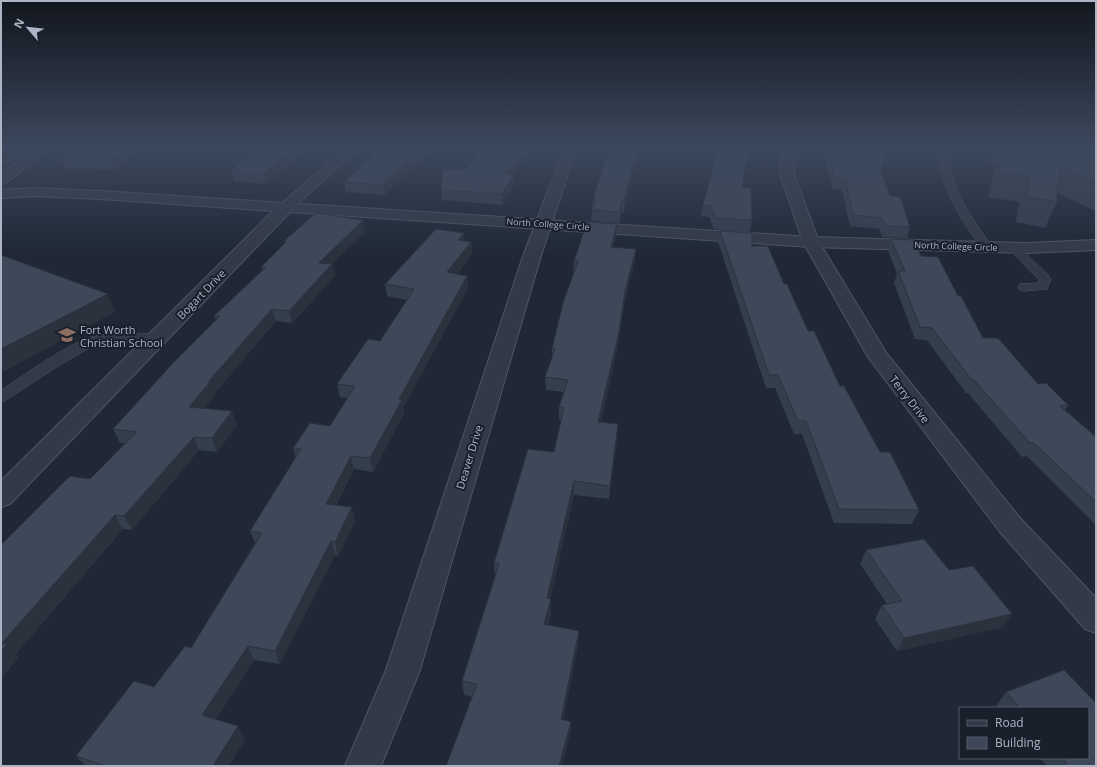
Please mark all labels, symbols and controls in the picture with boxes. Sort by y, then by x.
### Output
north arrow [8,8,48,48]
text: N [10,16,27,31]
street label: North College Circle [506,215,590,233]
street label: North College Circle [914,238,998,254]
street label: Bogart Drive [173,266,229,322]
place label: Fort Worth Christian School [80,322,163,350]
school or university icon: Fort Worth Christian School [57,325,77,345]
street label: Terry Drive [887,372,933,426]
street label: Deaver Drive [452,423,486,491]
legend [959,707,1089,759]
text: Road [995,714,1024,731]
text: Building [995,734,1041,751]

